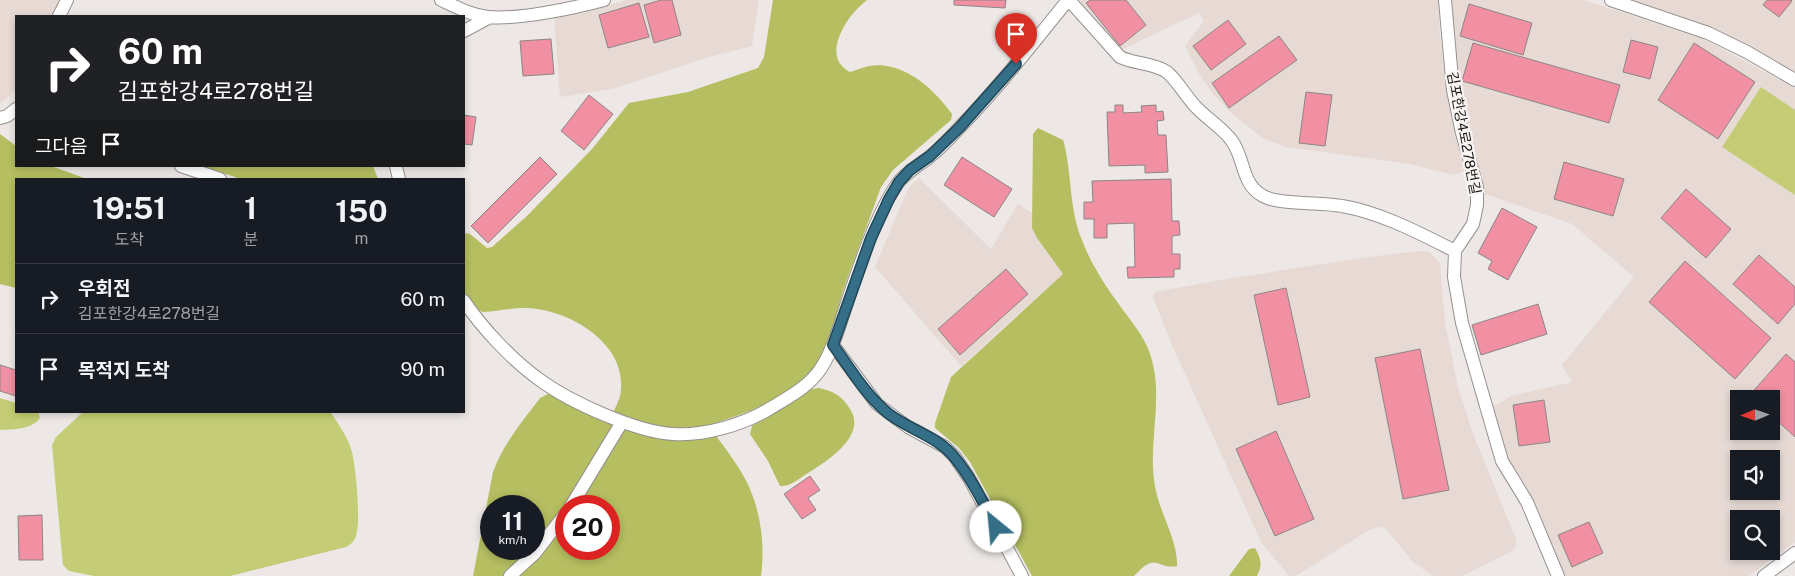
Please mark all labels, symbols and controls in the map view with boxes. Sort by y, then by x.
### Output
pin [995,13,1037,64]
icon: arrive [1002,20,1030,48]
text: 60 m [118,31,203,72]
icon: right [35,35,100,100]
street label: 김포한강4로278번길 [1444,70,1484,196]
text: 김포한강4로278번길 [118,78,314,104]
icon: arrive [97,130,125,158]
text: 그다음 [35,135,87,157]
text: 19:51 [92,190,166,226]
text: 1 [244,190,257,226]
text: 150 [335,193,388,229]
text: m [355,229,368,248]
text: 도착 [114,230,144,249]
text: 분 [243,230,258,249]
text: 우회전 [78,277,130,299]
icon: right [35,285,63,313]
text: 60 m [401,288,445,310]
text: 김포한강4로278번길 [78,304,220,323]
icon: arrive [35,355,63,383]
text: 90 m [401,358,445,380]
text: 목적지 도착 [78,359,170,381]
north arrow [1730,390,1780,440]
map controls [1730,390,1780,560]
button: sound [1730,450,1780,500]
speed limit sign: 20 [555,495,620,560]
position arrow [969,500,1021,552]
text: 11 [502,506,523,536]
button: search [1730,510,1780,560]
text: km/h [498,533,527,547]

